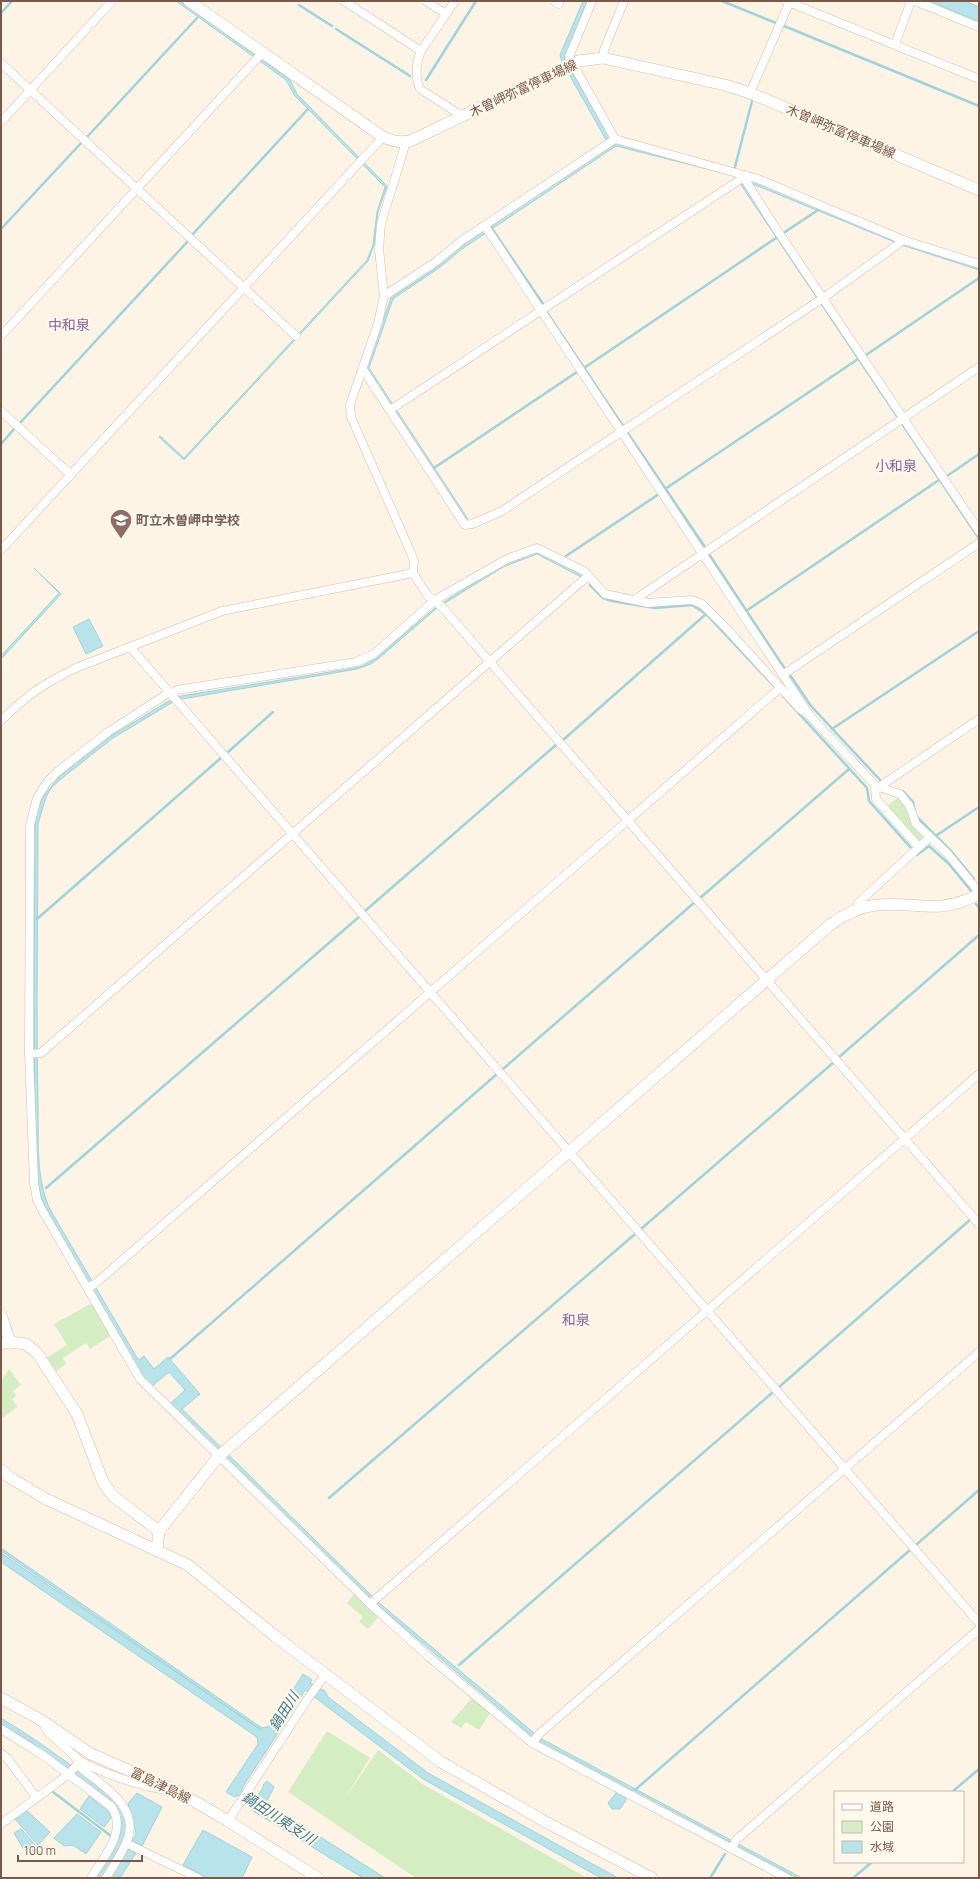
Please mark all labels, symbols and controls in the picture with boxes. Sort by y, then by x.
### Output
street label: 木曽岬弥富停車場線 [466,55,580,121]
street label: 木曽岬弥富停車場線 [784,100,898,162]
district label: 中和泉 [48,315,90,334]
district label: 小和泉 [875,456,917,475]
school or university icon: 町立木曽岬中学校 [108,507,134,540]
place label: 町立木曽岬中学校 [136,511,240,529]
district label: 和泉 [562,1310,590,1329]
water label: 鍋田川 [264,1686,304,1734]
street label: 富島津島線 [128,1763,194,1807]
water label: 鍋田川東支川 [239,1787,321,1850]
legend [834,1791,964,1863]
text: 道路 [870,1798,894,1815]
text: 公園 [870,1818,894,1835]
scale bar [18,1837,142,1863]
text: 水域 [870,1838,894,1855]
text: 100 m [24,1842,56,1859]

